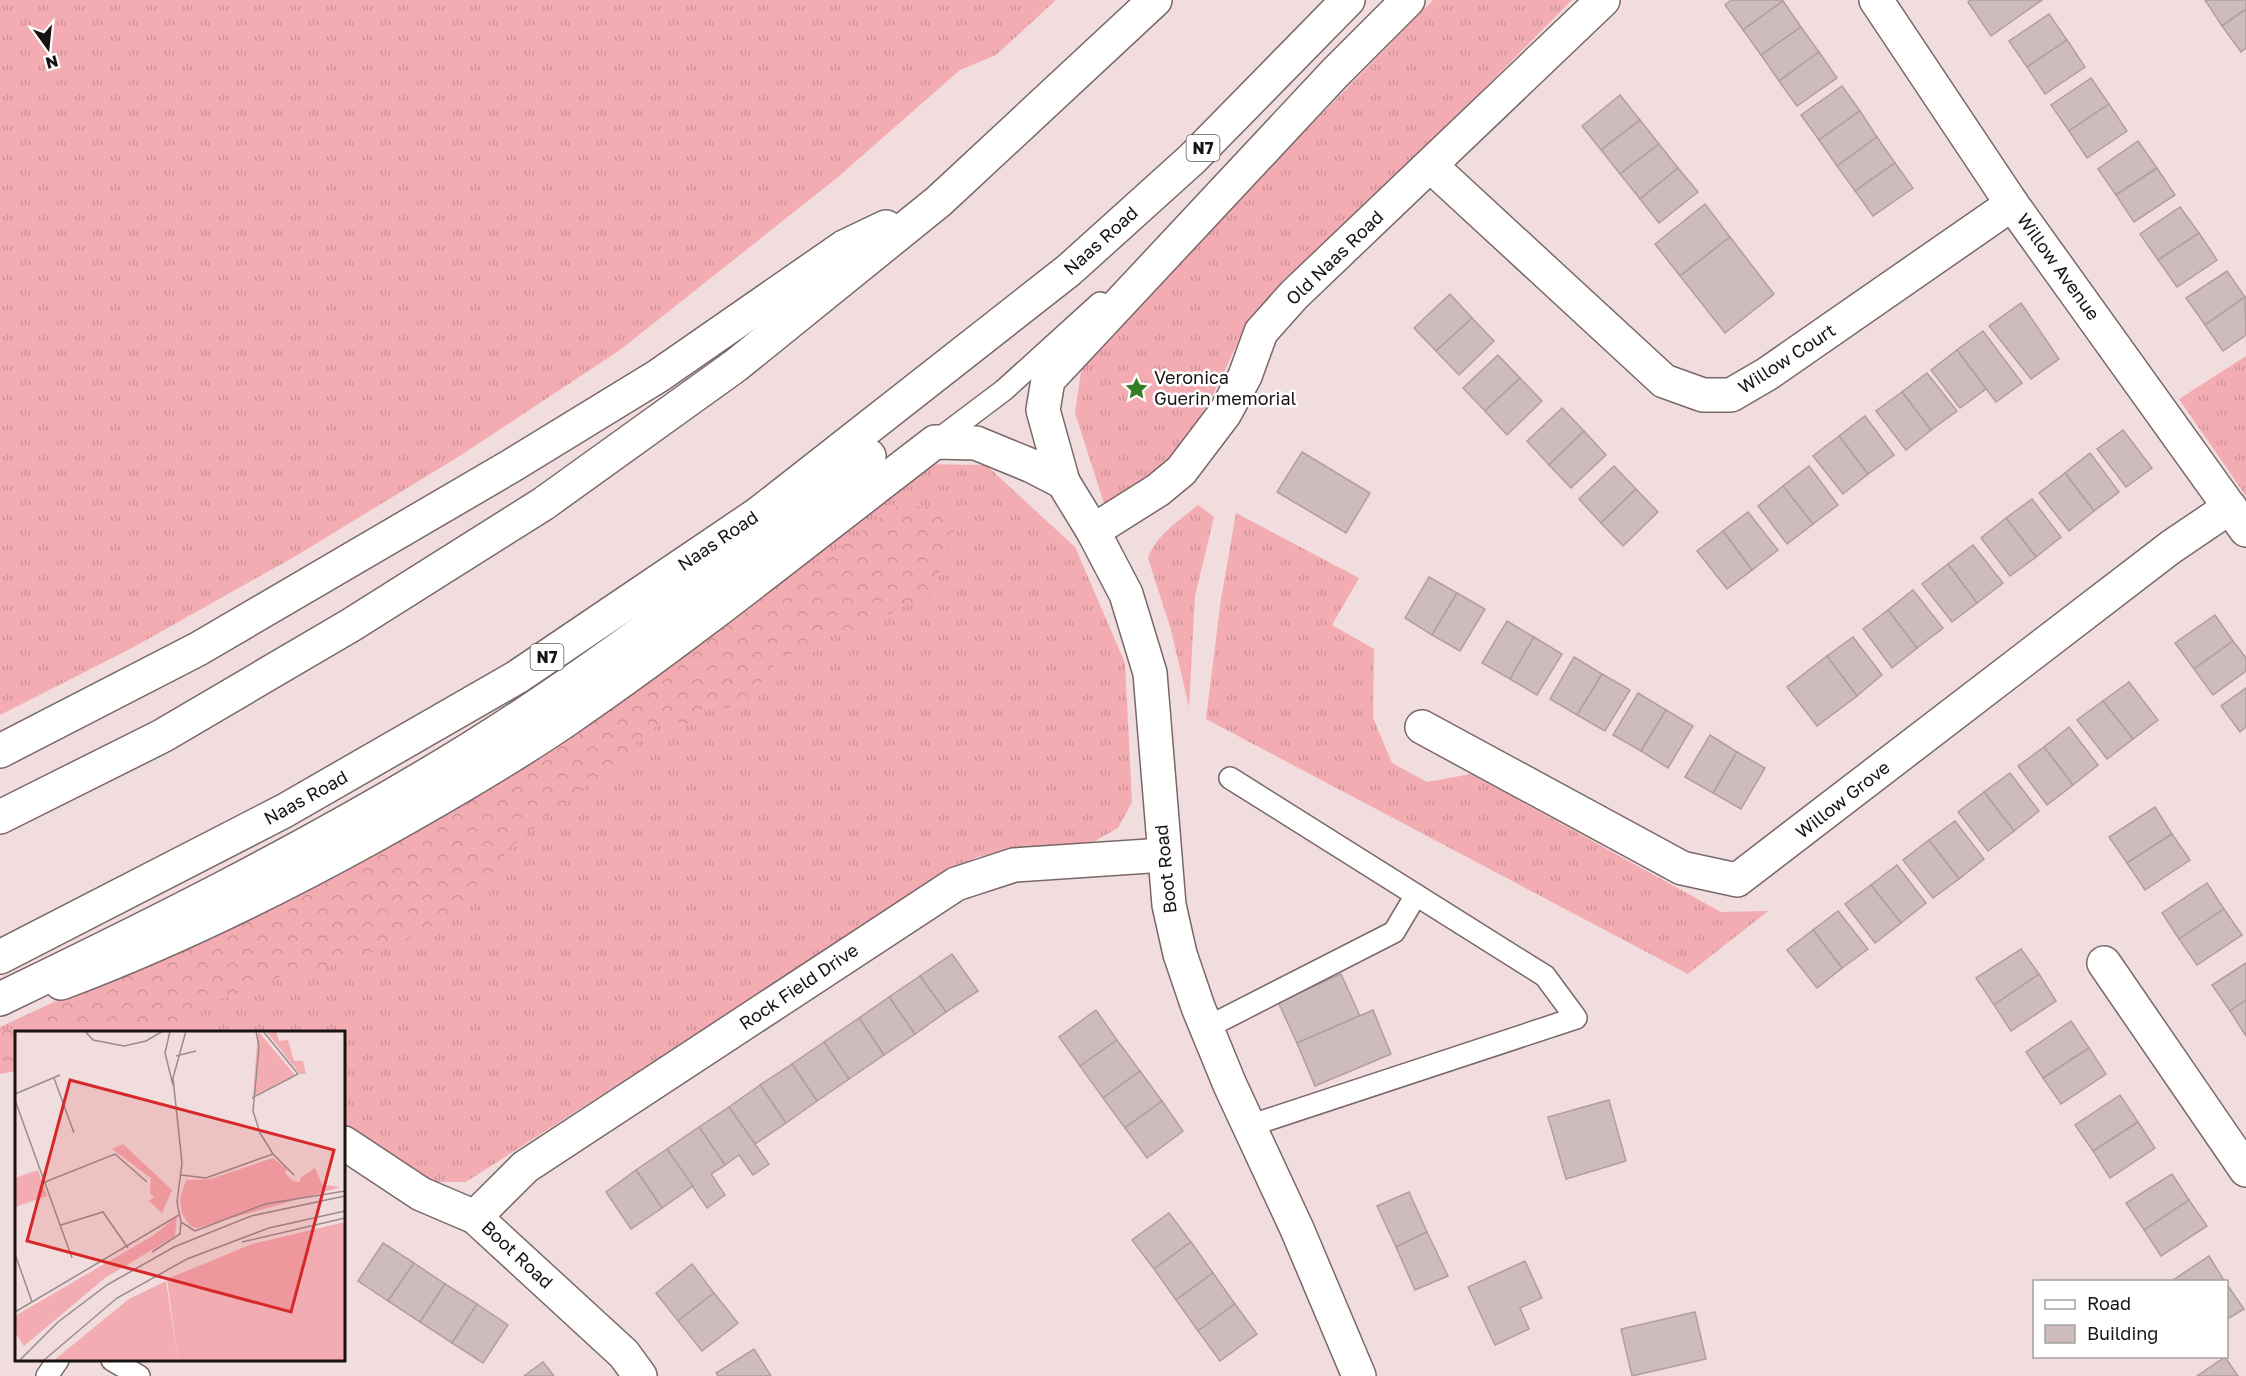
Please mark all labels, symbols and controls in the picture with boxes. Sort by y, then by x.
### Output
north arrow [18,18,78,78]
text: N [43,51,60,74]
road number: N7 [1186,135,1220,161]
street label: Naas Road [1059,201,1142,279]
street label: Old Naas Road [1281,205,1387,309]
street label: Willow Avenue [2013,209,2105,324]
street label: Willow Court [1734,319,1839,398]
place label: Veronica Guerin memorial [1154,366,1297,409]
place icon: Veronica Guerin memorial [1123,375,1149,401]
street label: Naas Road [673,505,762,575]
road number: N7 [530,644,564,670]
street label: Willow Grove [1791,756,1894,843]
street label: Naas Road [260,765,351,829]
street label: Boot Road [1149,823,1181,915]
street label: Rock Field Drive [735,938,862,1034]
inset map [15,1031,345,1361]
street label: Boot Road [477,1216,558,1293]
legend [2033,1280,2228,1358]
text: Road [2087,1292,2131,1314]
text: Building [2087,1322,2158,1344]

